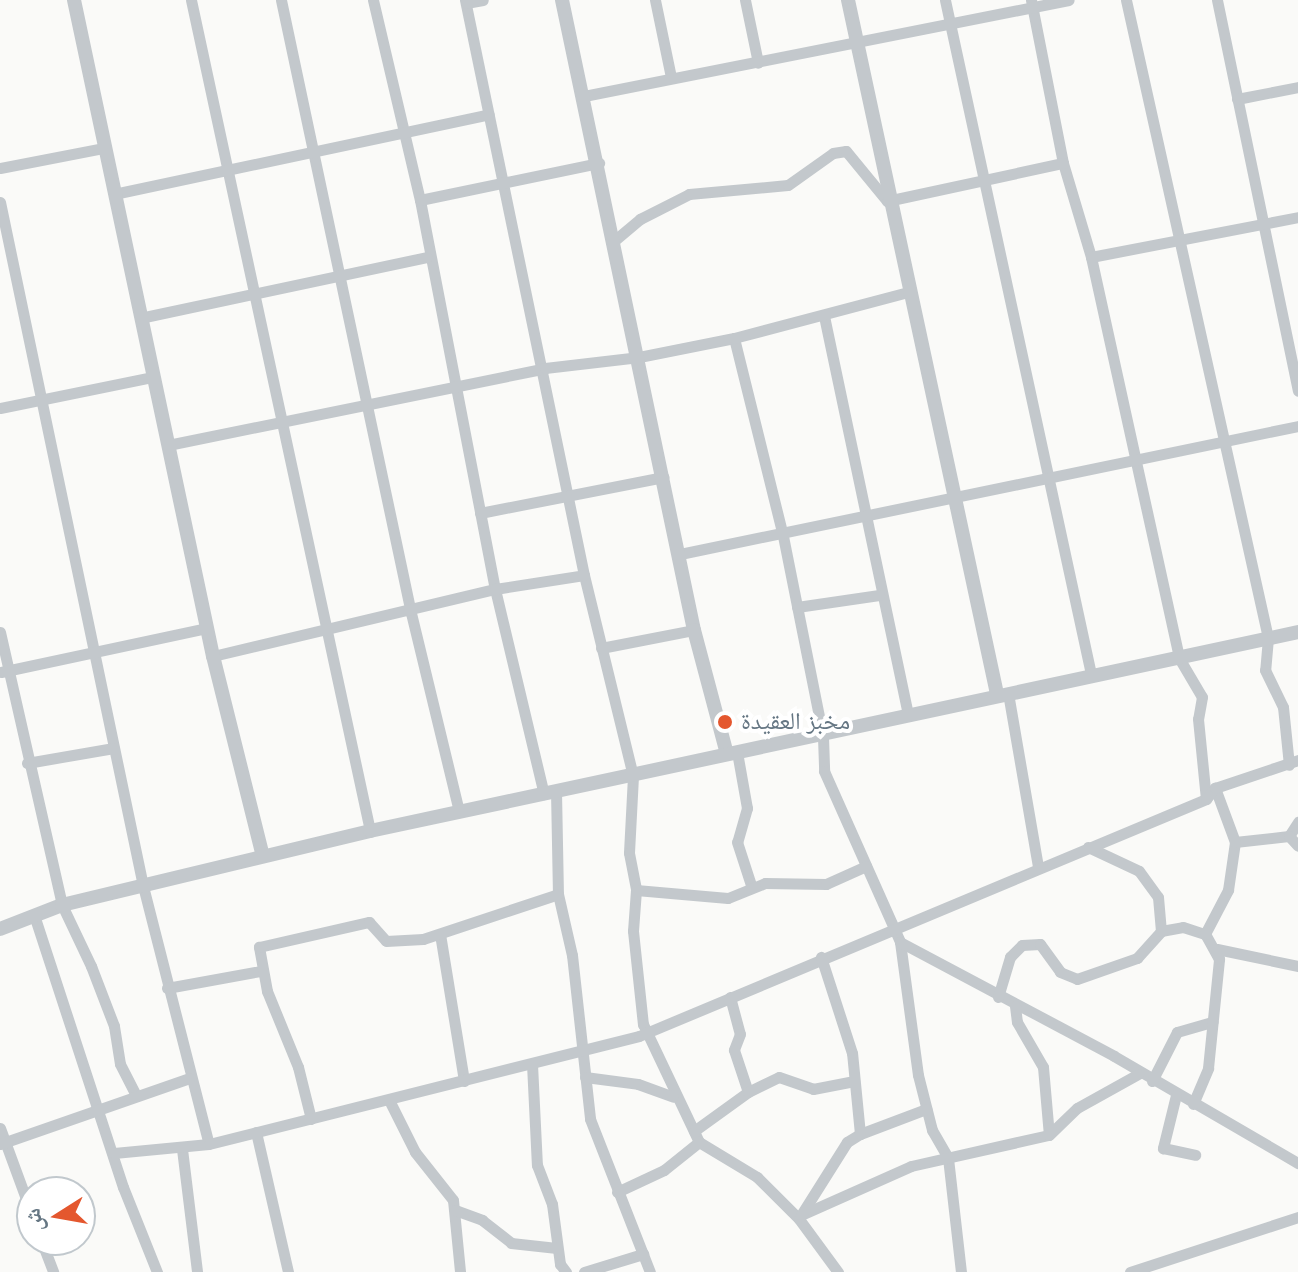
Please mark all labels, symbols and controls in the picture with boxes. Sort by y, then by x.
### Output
place label: مخبز العقيدة [741,708,850,736]
marker: مخبز العقيدة [716,713,734,731]
north arrow [16,1176,96,1256]
text: ش [19,1206,49,1234]

